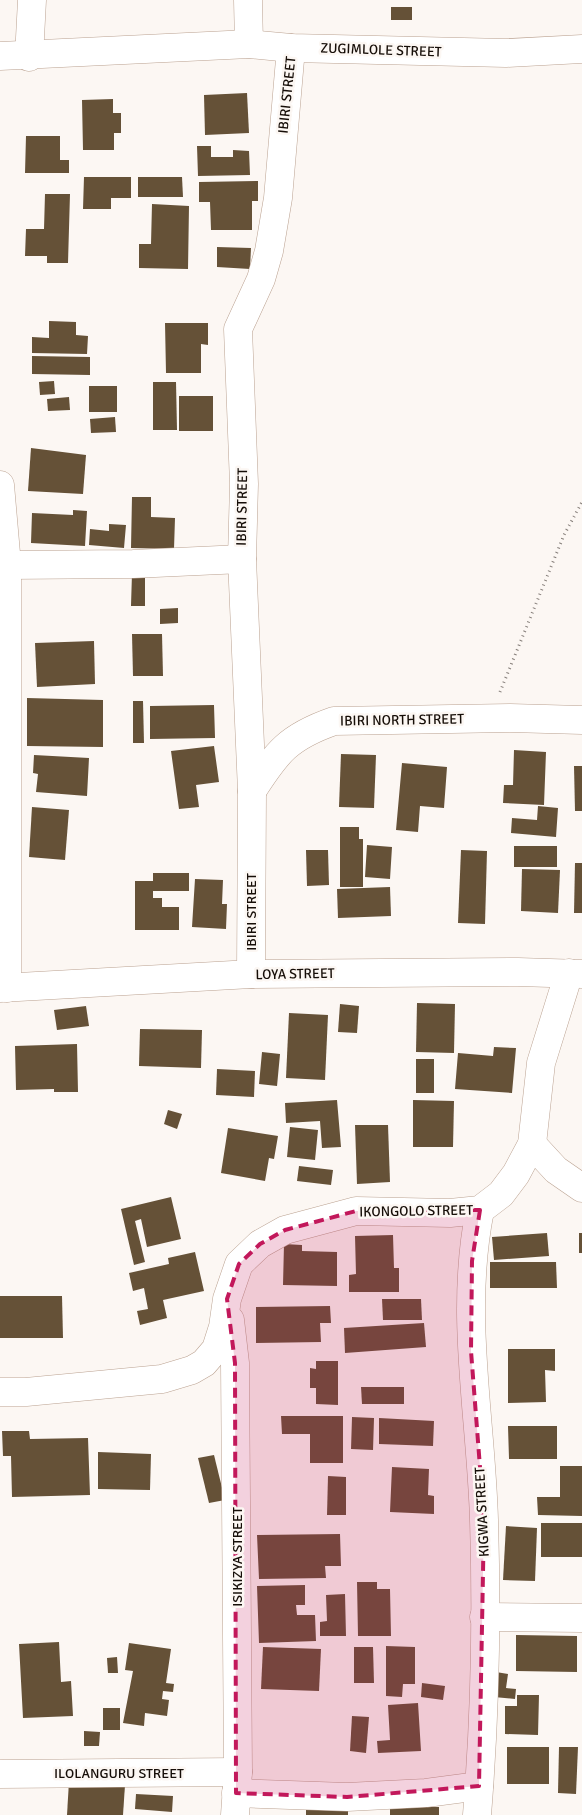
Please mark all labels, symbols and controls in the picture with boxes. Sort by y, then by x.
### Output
street label: ZUGIMLOLE STREET [320,39,442,61]
street label: IBIRI STREET [274,55,300,135]
street label: IBIRI STREET [233,468,251,546]
street label: IBIRI NORTH STREET [340,710,464,730]
street label: IBIRI STREET [243,873,260,951]
street label: LOYA STREET [255,965,335,983]
street label: IKONGOLO STREET [359,1202,473,1220]
street label: KIGWA STREET [471,1466,493,1557]
street label: ISIKIZYA STREET [229,1507,246,1607]
street label: ILOLANGURU STREET [54,1765,184,1782]

